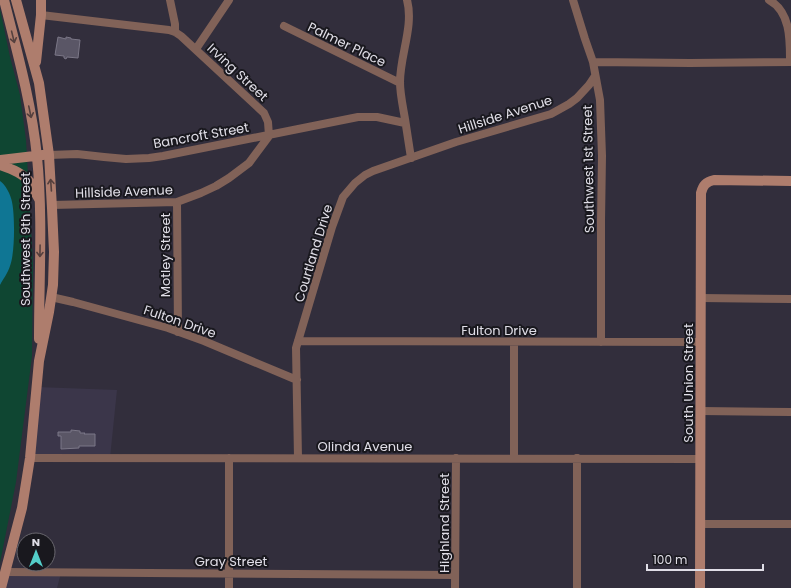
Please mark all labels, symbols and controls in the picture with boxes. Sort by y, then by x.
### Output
street label: Palmer Place [305,17,389,72]
one-way arrow [10,30,18,43]
street label: Irving Street [203,39,273,106]
street label: Hillside Avenue [456,90,555,139]
street label: Southwest 1st Street [578,104,599,233]
one-way arrow [26,105,34,118]
street label: Bancroft Street [152,118,251,153]
street label: Southwest 9th Street [16,172,35,306]
one-way arrow [47,179,54,192]
street label: Hillside Avenue [75,180,173,203]
street label: Courtland Drive [290,202,337,304]
street label: Motley Street [156,213,175,297]
one-way arrow [36,244,44,257]
street label: Fulton Drive [141,300,219,343]
street label: Fulton Drive [461,321,537,340]
street label: South Union Street [679,323,698,443]
street label: Olinda Avenue [318,437,412,456]
street label: Highland Street [435,473,454,573]
north arrow [16,532,56,572]
text: N [32,534,40,550]
scale bar [647,546,763,572]
text: 100 m [653,551,687,568]
street label: Gray Street [195,552,268,571]

